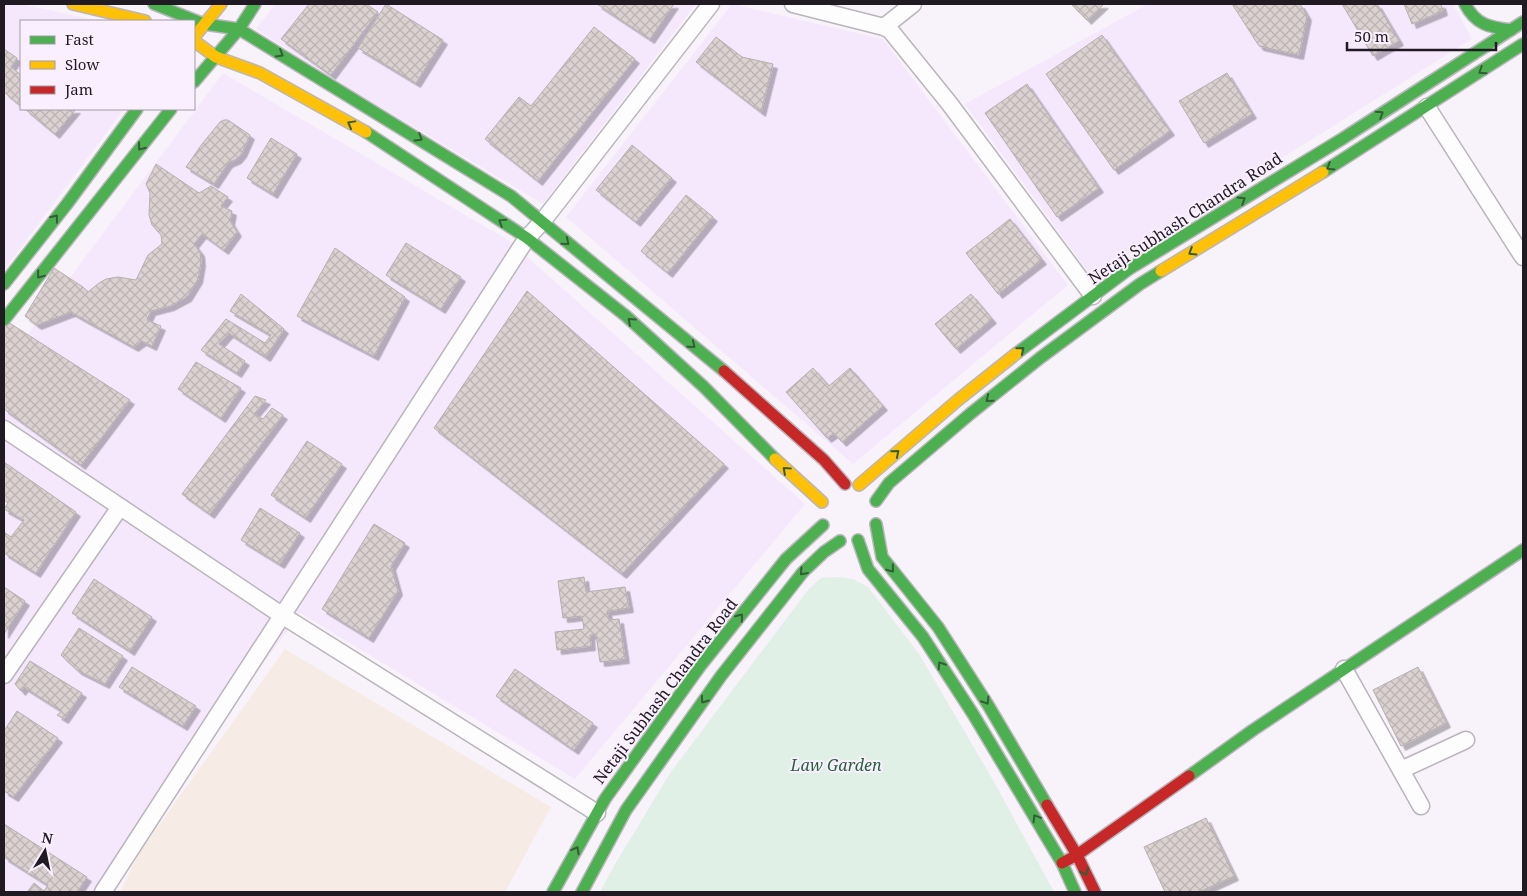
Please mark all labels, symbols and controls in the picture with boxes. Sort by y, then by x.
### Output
legend [20,20,195,110]
scale bar [1347,20,1496,52]
text: 50 m [1354,26,1389,46]
text: Fast [65,29,94,49]
one-way arrow [275,47,284,57]
text: Slow [65,54,99,74]
one-way arrow [1479,64,1488,74]
text: Jam [64,79,93,99]
one-way arrow [1375,111,1384,120]
one-way arrow [348,120,357,130]
one-way arrow [414,132,423,142]
one-way arrow [138,141,146,150]
street label: Netaji Subhash Chandra Road [1084,147,1286,289]
one-way arrow [1327,161,1336,171]
one-way arrow [1237,196,1246,206]
one-way arrow [50,215,58,224]
one-way arrow [499,218,508,228]
one-way arrow [560,236,569,244]
one-way arrow [1188,246,1197,256]
one-way arrow [38,269,46,278]
one-way arrow [627,317,636,326]
one-way arrow [686,339,695,347]
one-way arrow [1015,347,1024,355]
one-way arrow [986,393,995,402]
one-way arrow [890,449,899,458]
one-way arrow [782,467,791,476]
one-way arrow [886,563,894,572]
one-way arrow [800,567,809,576]
street label: Netaji Subhash Chandra Road [588,594,742,788]
one-way arrow [734,613,743,623]
one-way arrow [938,662,948,671]
one-way arrow [701,695,710,704]
one-way arrow [980,696,989,705]
park label: Law Garden [789,754,882,776]
one-way arrow [1032,815,1042,824]
north arrow [20,826,70,876]
text: N [40,827,54,848]
one-way arrow [570,846,580,855]
one-way arrow [1079,867,1089,876]

